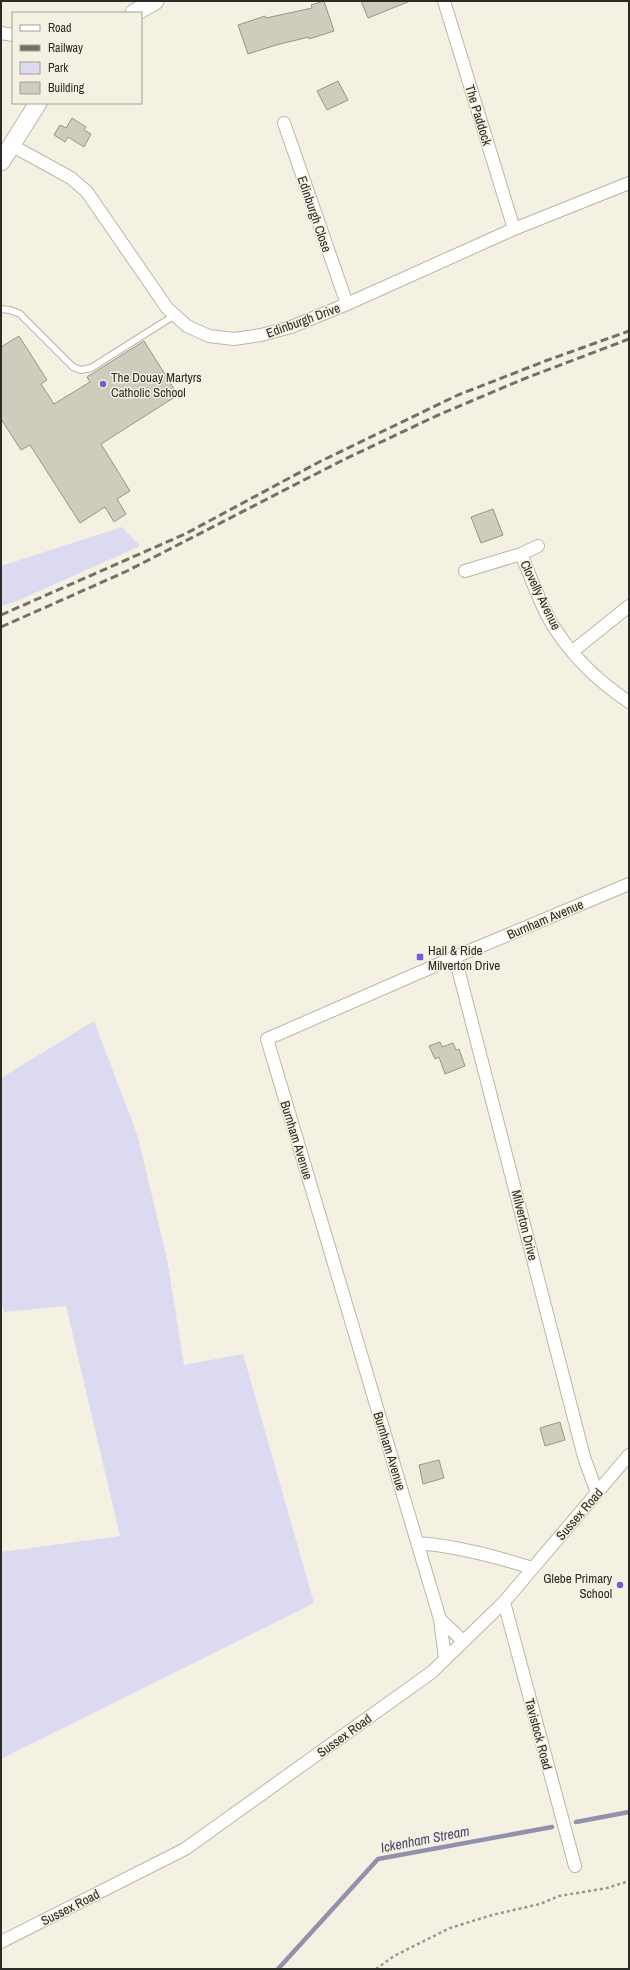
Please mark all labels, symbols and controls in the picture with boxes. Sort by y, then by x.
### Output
legend [12,12,142,104]
text: Road [48,20,72,36]
text: Railway [48,40,83,56]
text: Park [48,60,68,76]
text: Building [48,80,85,96]
street label: The Paddock [461,83,496,148]
street label: Edinburgh Close [294,174,336,255]
street label: Edinburgh Drive [264,299,343,342]
place label: The Douay Martyrs Catholic School [111,369,202,401]
marker: The Douay Martyrs Catholic School [98,379,108,389]
street label: Clovelly Avenue [516,557,565,633]
street label: Burnham Avenue [504,896,586,943]
place label: Hail & Ride Milverton Drive [428,942,500,974]
marker: Hail & Ride Milverton Drive [415,952,425,962]
street label: Burnham Avenue [276,1099,317,1182]
street label: Milverton Drive [508,1188,542,1262]
street label: Burnham Avenue [369,1410,410,1493]
street label: Sussex Road [552,1485,607,1544]
place label: Glebe Primary School [543,1570,613,1602]
marker: Glebe Primary School [615,1580,625,1590]
street label: Tavistock Road [521,1697,556,1772]
street label: Sussex Road [314,1710,375,1761]
water label: Ickenham Stream [379,1822,471,1856]
street label: Sussex Road [38,1885,102,1929]

